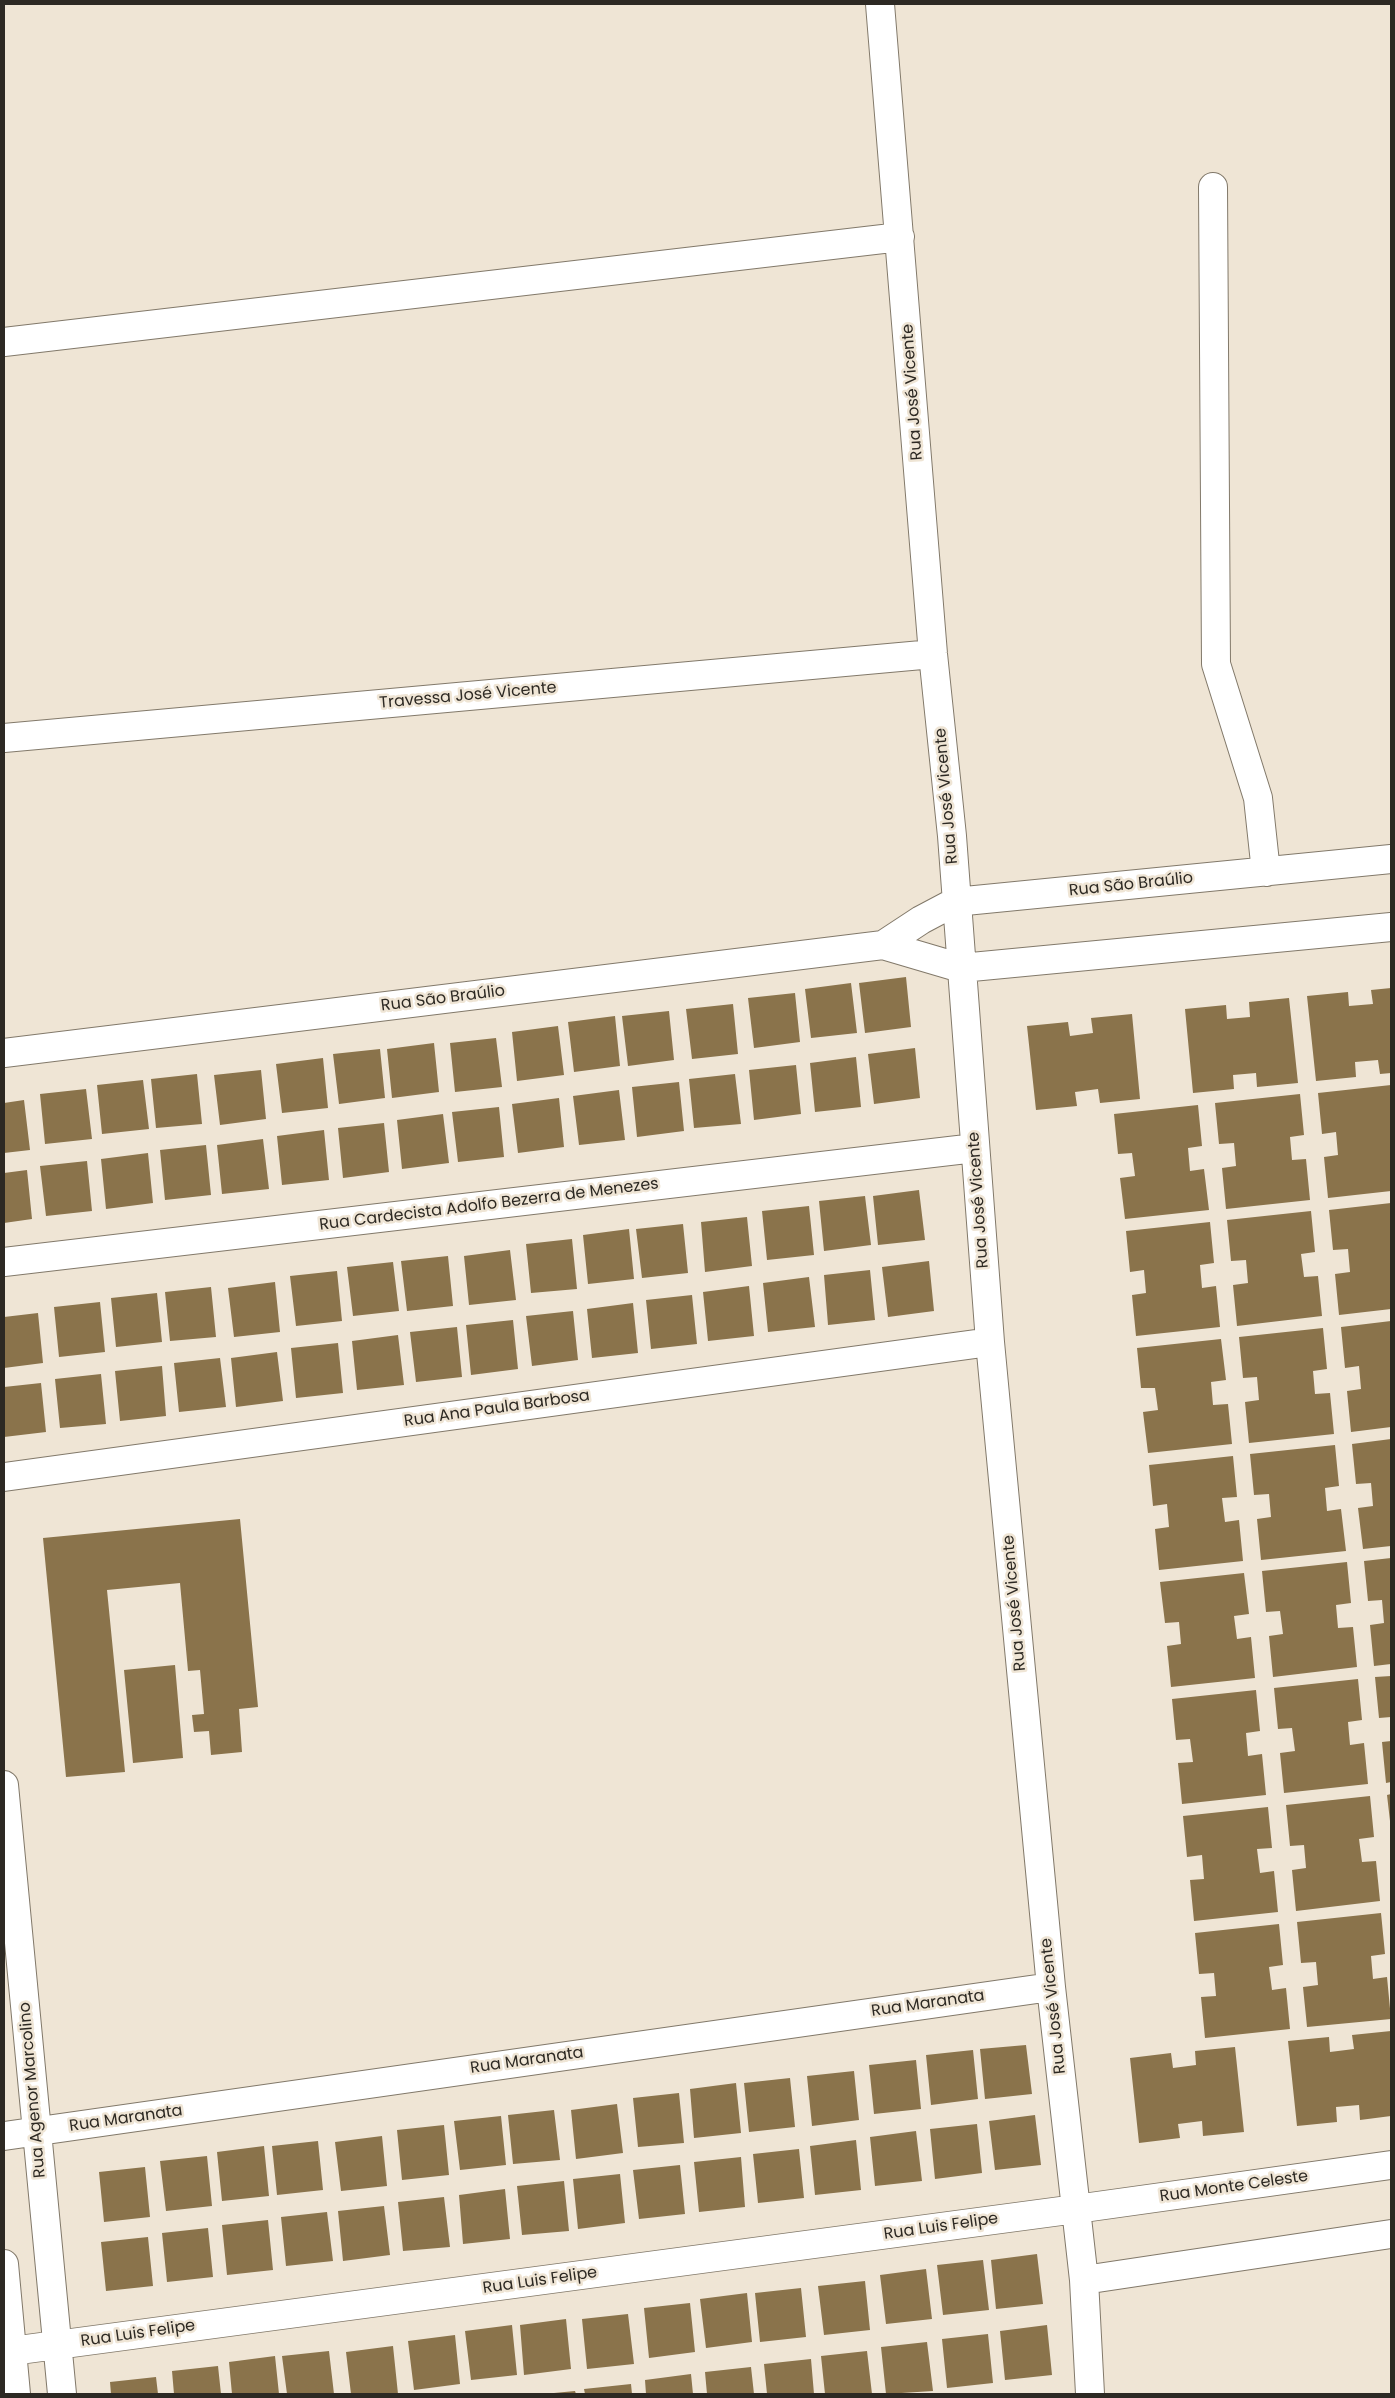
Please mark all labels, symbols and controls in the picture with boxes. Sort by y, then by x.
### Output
street label: Rua José Vicente [899,323,927,461]
street label: Travessa José Vicente [379,679,557,713]
street label: Rua José Vicente [931,727,963,865]
street label: Rua São Braúlio [1068,869,1194,901]
street label: Rua São Braúlio [380,982,506,1016]
street label: Rua José Vicente [965,1131,993,1269]
street label: Rua Cardecista Adolfo Bezerra de Menezes [318,1175,660,1235]
street label: Rua Ana Paula Barbosa [403,1386,591,1432]
street label: Rua José Vicente [999,1534,1031,1672]
street label: Rua José Vicente [1037,1937,1071,2075]
street label: Rua Maranata [870,1987,986,2021]
street label: Rua Agenor Marcolino [16,2001,50,2179]
street label: Rua Maranata [469,2044,585,2078]
street label: Rua Maranata [68,2102,184,2136]
street label: Rua Monte Celeste [1159,2167,1309,2207]
street label: Rua Luis Felipe [883,2209,999,2245]
street label: Rua Luis Felipe [482,2263,598,2299]
street label: Rua Luis Felipe [80,2316,196,2352]

